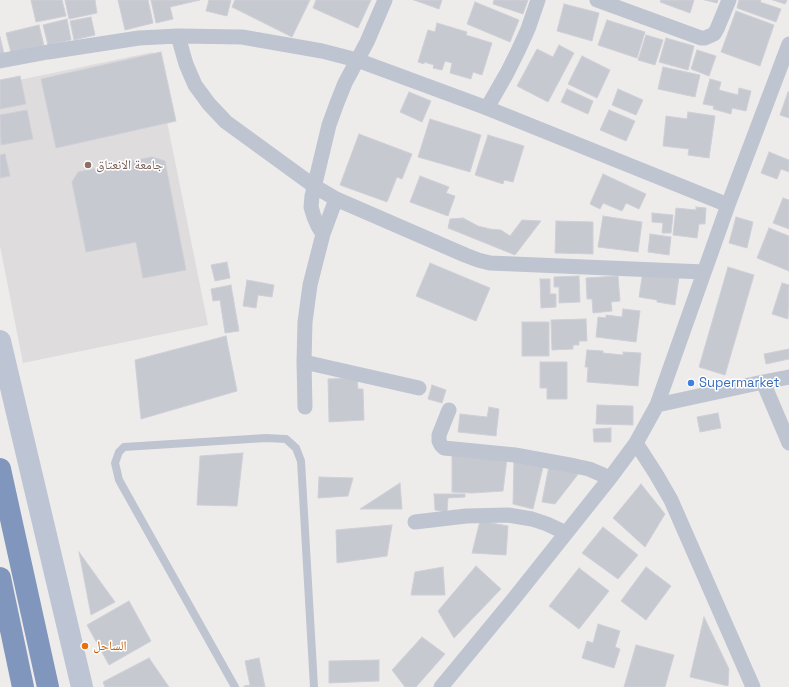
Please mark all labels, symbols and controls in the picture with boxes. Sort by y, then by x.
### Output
place label: جامعة الانعتاق [96,157,163,173]
marker: جامعة الانعتاق [83,160,93,170]
place label: Supermarket [699,375,780,391]
marker: Supermarket [686,378,696,388]
place label: الساحل [93,638,127,654]
marker: الساحل [80,641,90,651]

